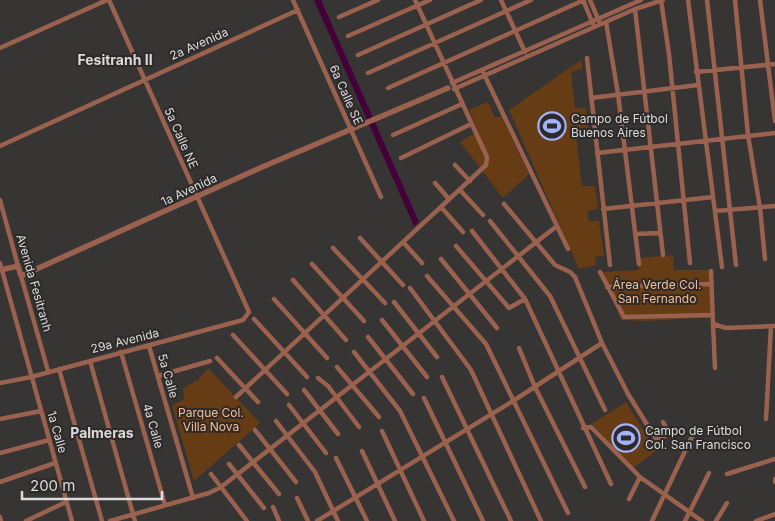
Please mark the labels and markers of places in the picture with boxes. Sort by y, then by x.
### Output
sports icon: Campo de Fútbol Buenos Aires [537,111,567,141]
place label: Campo de Fútbol Buenos Aires [571,111,668,140]
sports icon: Campo de Fútbol Col. San Francisco [611,423,641,453]
place label: Campo de Fútbol Col. San Francisco [645,423,751,452]

